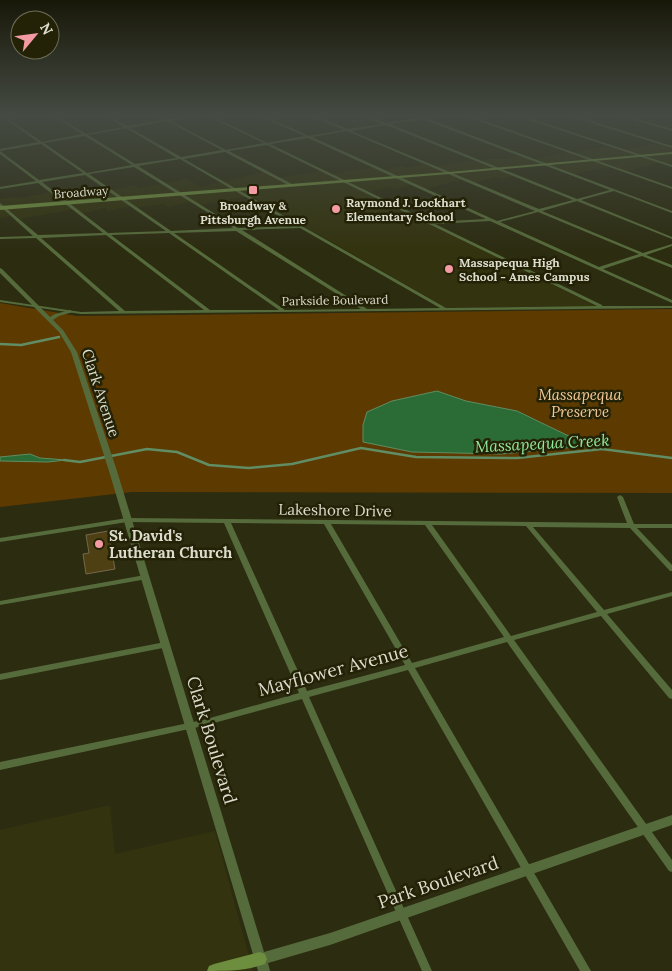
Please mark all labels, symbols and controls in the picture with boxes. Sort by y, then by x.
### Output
north arrow [10,10,60,60]
text: N [36,20,57,38]
street label: Broadway [53,183,109,201]
marker: Broadway & Pittsburgh Avenue [247,184,259,196]
place label: Raymond J. Lockhart Elementary School [346,195,467,224]
place label: Broadway & Pittsburgh Avenue [200,198,307,227]
marker: Raymond J. Lockhart Elementary School [330,203,342,215]
place label: Massapequa High School - Ames Campus [459,255,590,284]
marker: Massapequa High School - Ames Campus [443,263,455,275]
street label: Parkside Boulevard [282,292,388,308]
street label: Clark Avenue [78,346,124,440]
park label: Massapequa Preserve [538,385,623,421]
water label: Massapequa Creek [474,429,610,457]
street label: Lakeshore Drive [278,500,392,520]
place label: St. David's Lutheran Church [109,526,233,562]
marker: St. David's Lutheran Church [93,538,105,550]
street label: Mayflower Avenue [255,639,411,701]
street label: Clark Boulevard [182,673,242,807]
street label: Park Boulevard [375,851,501,913]

